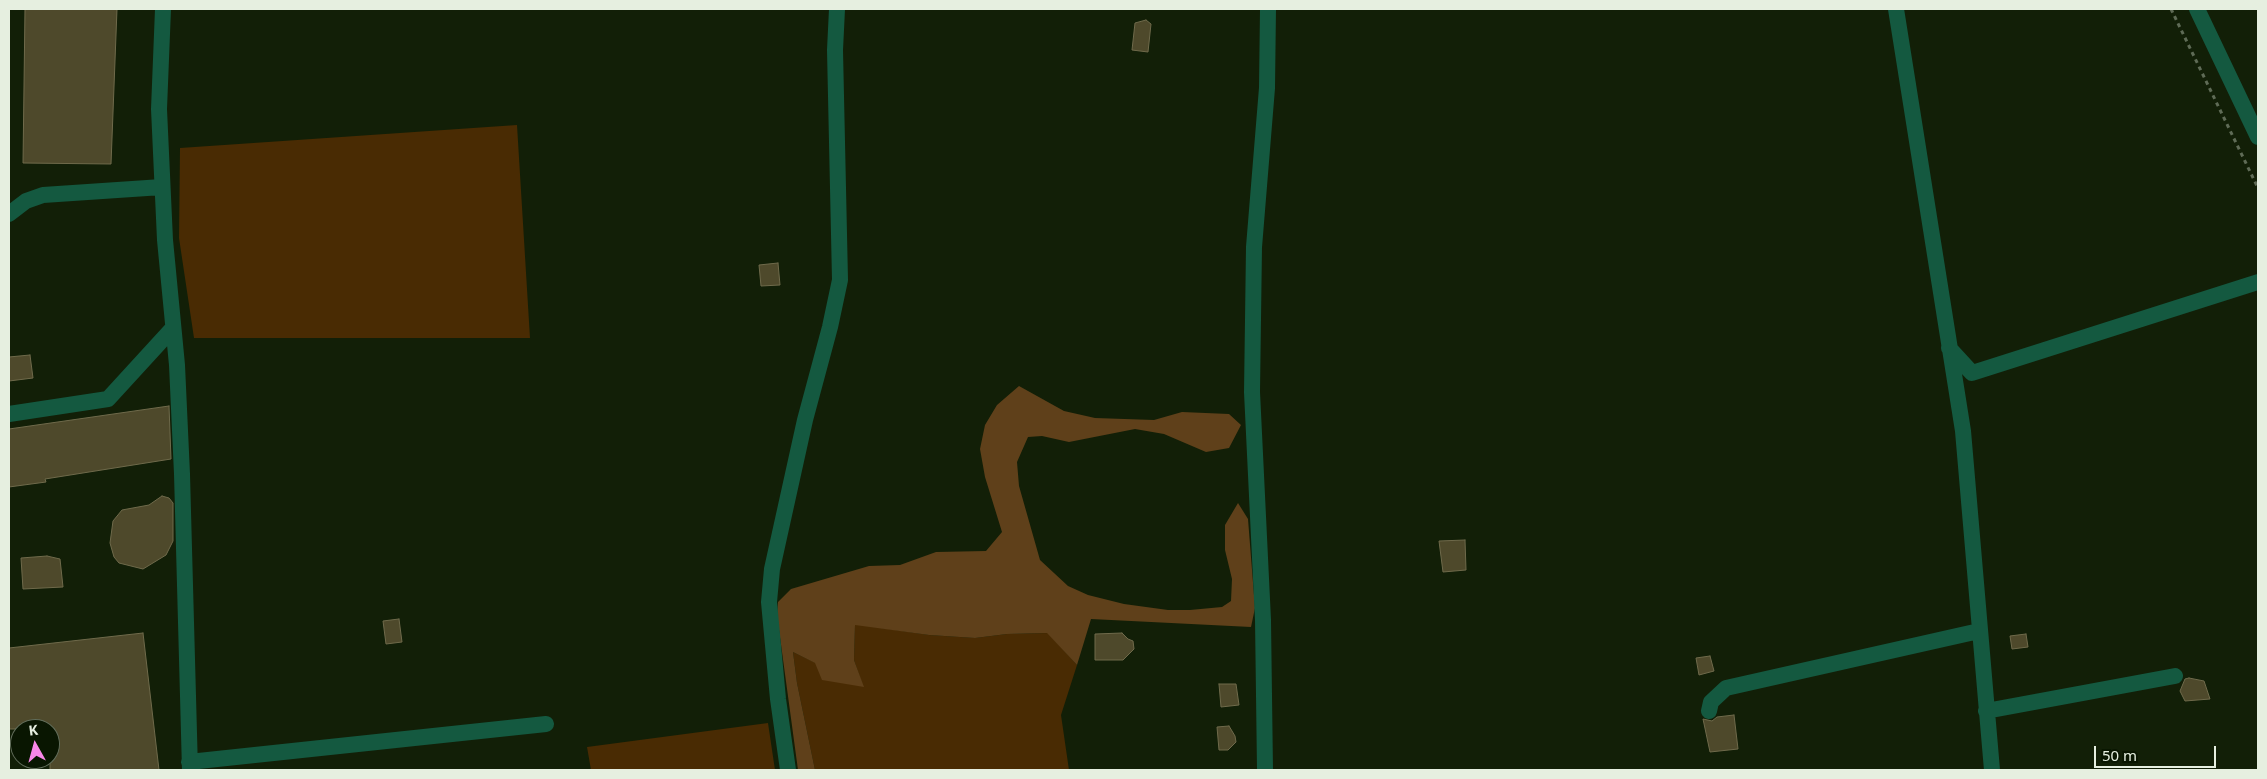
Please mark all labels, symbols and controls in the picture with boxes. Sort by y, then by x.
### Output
north arrow [10,719,60,769]
text: K [27,720,39,740]
scale bar [2097,736,2220,768]
text: 50 m [2102,745,2137,765]

